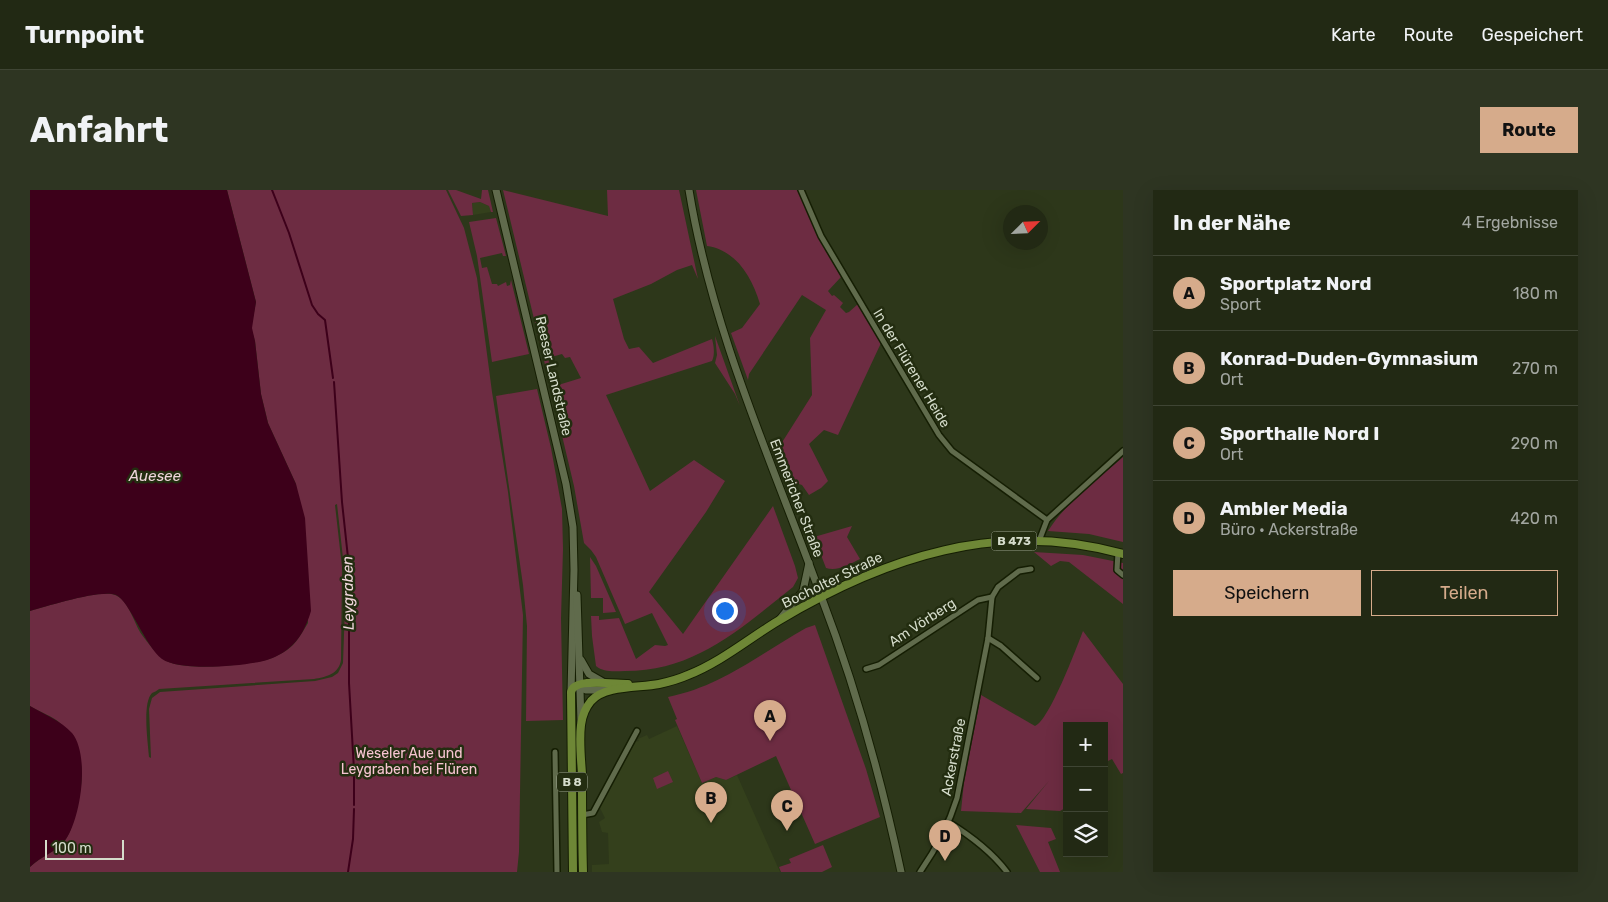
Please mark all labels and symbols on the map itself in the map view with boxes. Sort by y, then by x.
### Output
north arrow [1003,205,1048,250]
street label: In der Flürener Heide [869,306,954,431]
street label: Reeser Landstraße [531,315,576,438]
street label: Emmericher Straße [766,436,827,560]
water label: Auesee [128,467,182,485]
road number: B 473 [992,532,1036,551]
street label: Bocholter Straße [779,549,886,612]
water label: Leygraben [338,556,358,630]
street label: Am Vörberg [886,594,959,650]
your location [712,598,738,624]
pin: A [754,700,786,741]
street label: Ackerstraße [938,717,969,797]
park label: Weseler Aue und Leygraben bei Flüren [341,745,477,778]
road number: B 8 [557,772,587,792]
pin: B [695,782,727,823]
pin: C [771,790,803,831]
pin: D [929,820,961,861]
scale bar [45,837,124,860]

